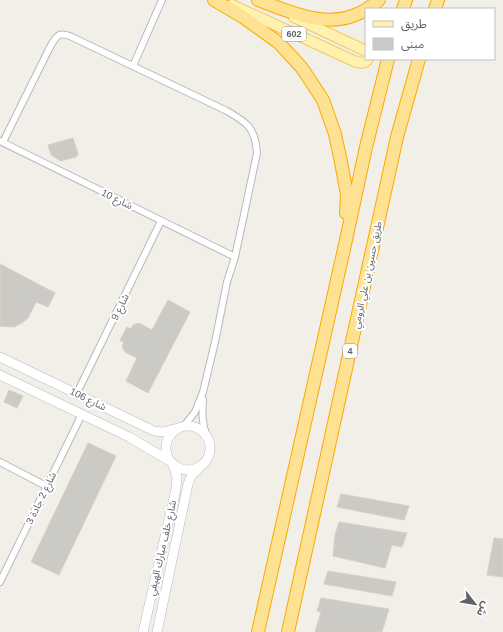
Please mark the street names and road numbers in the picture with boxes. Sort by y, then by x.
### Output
road number: 602 [282,27,306,41]
street label: شارع 10 [99,187,135,213]
street label: طريق حسين بن علي الرومي [350,220,386,330]
street label: شارع 9 [109,292,133,323]
road number: 4 [343,344,357,358]
street label: شارع 106 [67,386,108,414]
street label: شارع 2 جادة 3 [24,470,60,527]
street label: شارع خلف مبارك الهيفي [146,499,181,597]

